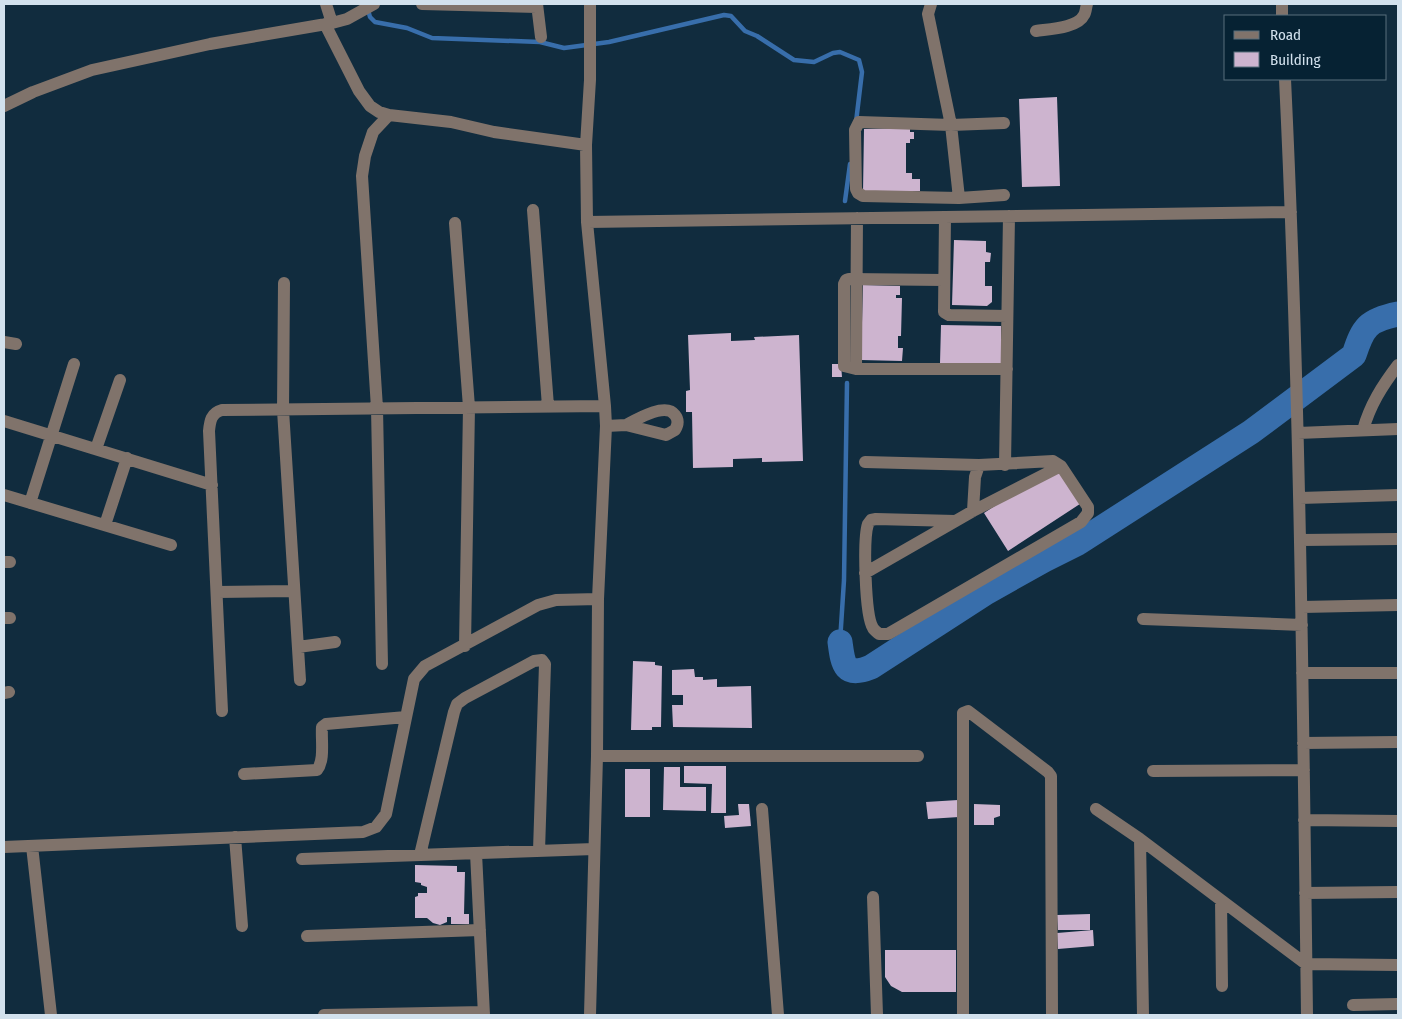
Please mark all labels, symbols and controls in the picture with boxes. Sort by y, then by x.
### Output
legend [1224,15,1387,80]
text: Road [1270,26,1301,44]
text: Building [1270,51,1321,69]

